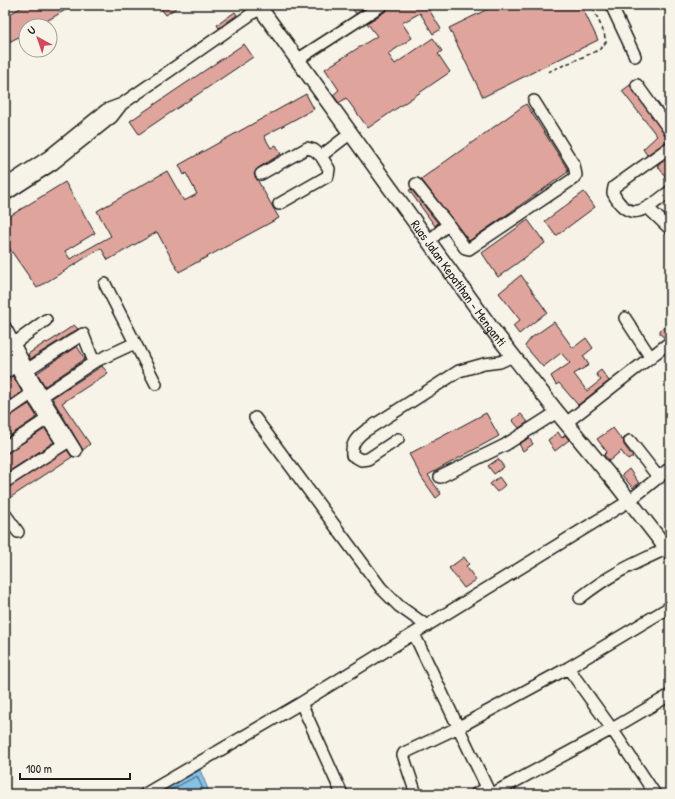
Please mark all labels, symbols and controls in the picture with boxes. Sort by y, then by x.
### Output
north arrow [18,18,58,58]
text: U [25,23,38,38]
street label: Ruas Jalan Kepatihan - Menganti [407,216,511,350]
scale bar [20,755,130,781]
text: 100 m [26,760,52,777]

